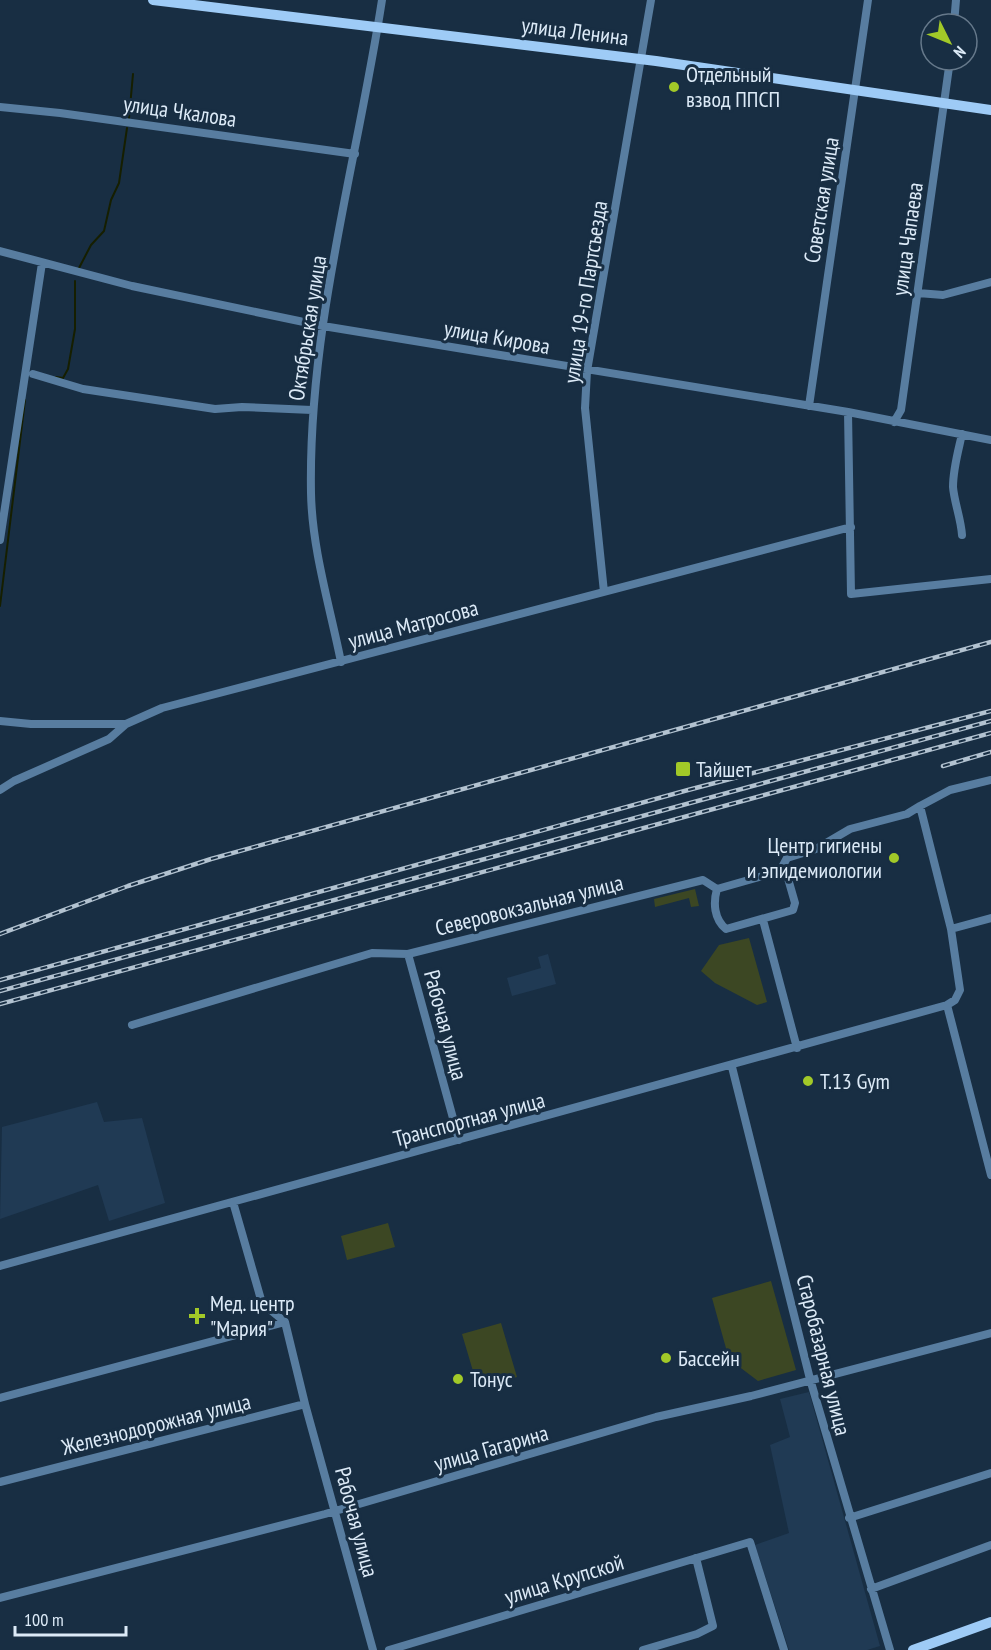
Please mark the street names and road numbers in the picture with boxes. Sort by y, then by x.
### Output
street label: улица Ленина [520,11,630,51]
street label: улица Чкалова [122,89,238,133]
street label: Советская улица [797,135,845,265]
street label: улица Чапаева [885,180,929,298]
street label: улица 19-го Партсъезда [557,199,613,385]
street label: Октябрьская улица [282,253,332,403]
street label: улица Кирова [442,314,552,360]
street label: улица Матросова [345,593,481,655]
street label: Северовокзальная улица [432,868,626,942]
street label: Рабочая улица [418,967,474,1083]
street label: Транспортная улица [390,1085,548,1153]
street label: Старобазарная улица [790,1272,858,1438]
street label: Железнодорожная улица [58,1387,253,1461]
street label: улица Гагарина [431,1418,551,1478]
street label: Рабочая улица [329,1464,385,1580]
street label: улица Крупской [501,1548,627,1610]

